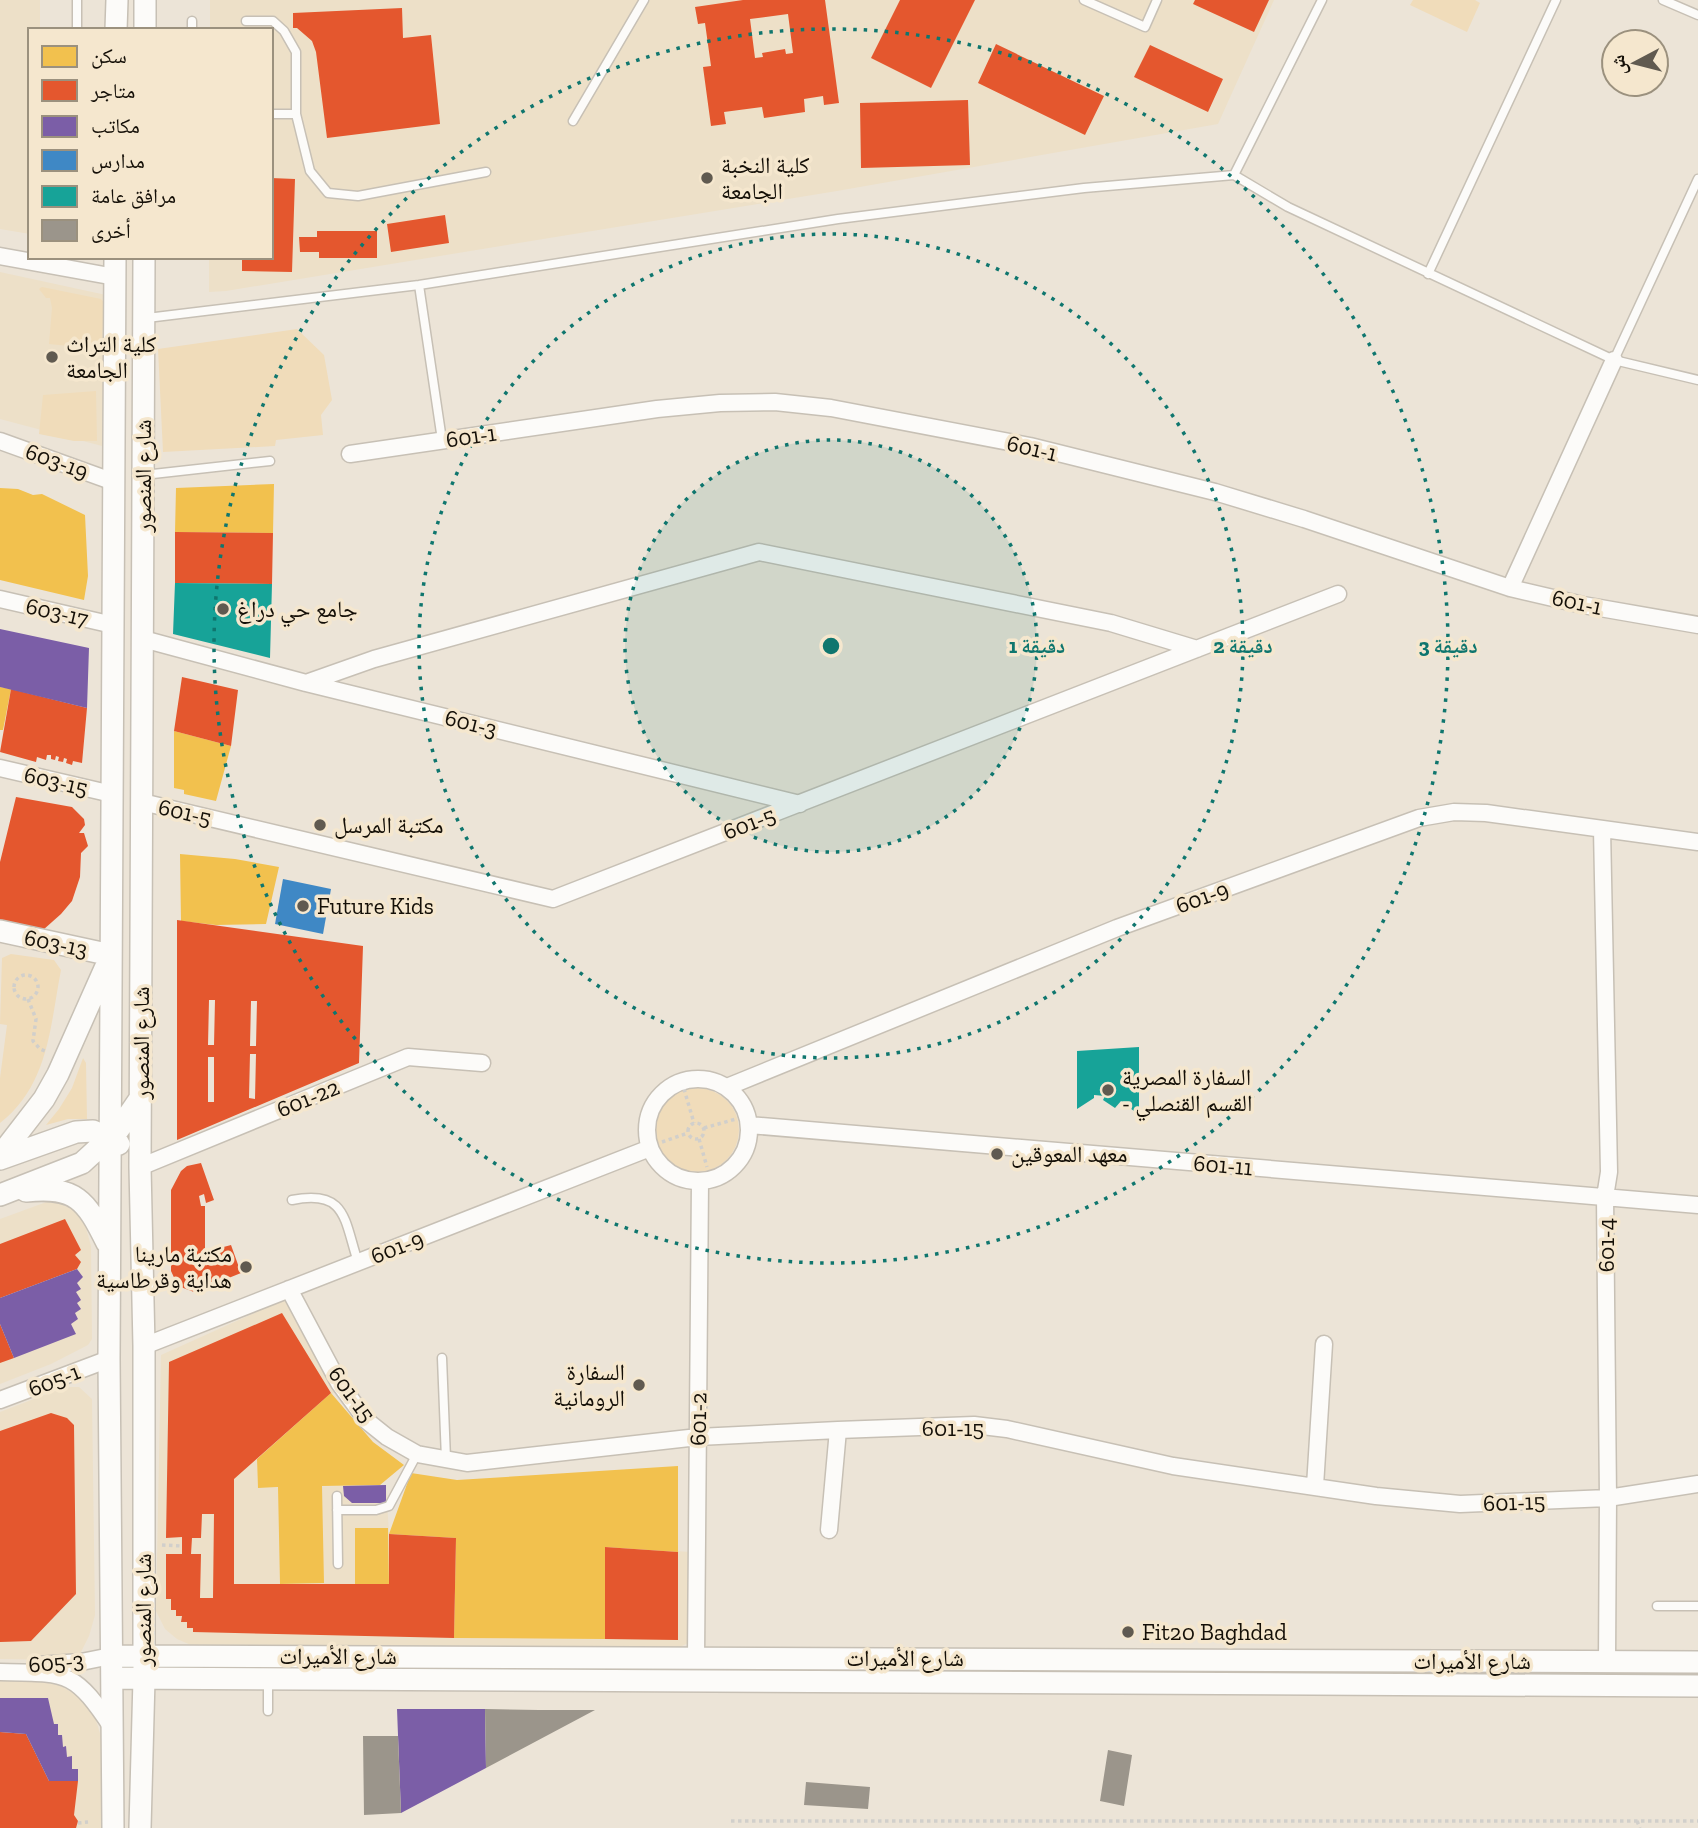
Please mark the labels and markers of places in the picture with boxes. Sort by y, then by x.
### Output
place label: كلية النخبة الجامعة [721,151,810,205]
marker: كلية النخبة الجامعة [699,170,715,186]
place label: كلية التراث الجامعة [66,330,157,384]
marker: كلية التراث الجامعة [44,349,60,365]
place label: جامع حي دراغ [237,595,358,628]
marker: جامع حي دراغ [215,601,231,617]
centre of rings [819,634,843,658]
place label: مكتبة المرسل [334,811,444,839]
marker: مكتبة المرسل [312,817,328,833]
place label: Future Kids [317,892,434,920]
marker: Future Kids [295,898,311,914]
place label: السفارة المصرية - القسم القنصلي [1122,1063,1252,1122]
marker: السفارة المصرية - القسم القنصلي [1100,1082,1116,1098]
place label: معهد المعوقين [1011,1140,1127,1168]
marker: معهد المعوقين [989,1146,1005,1162]
place label: مكتبة مارينا هداية وقرطاسية [96,1240,232,1294]
marker: مكتبة مارينا هداية وقرطاسية [238,1259,254,1275]
place label: السفارة الرومانية [553,1358,625,1412]
marker: السفارة الرومانية [631,1377,647,1393]
place label: Fit20 Baghdad [1142,1618,1287,1646]
marker: Fit20 Baghdad [1120,1624,1136,1640]

